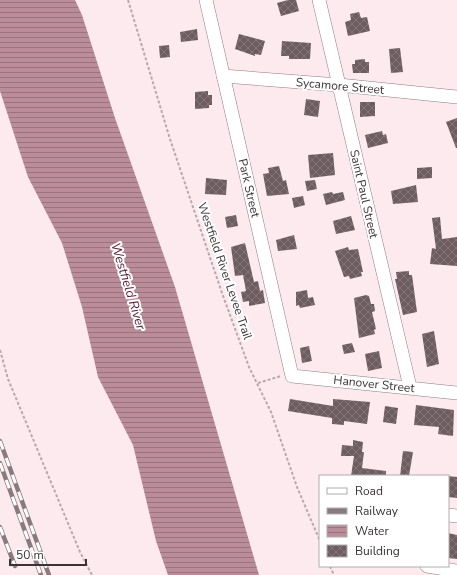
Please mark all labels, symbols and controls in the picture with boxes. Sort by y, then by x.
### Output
street label: Sycamore Street [295,74,386,98]
street label: Saint Paul Street [346,148,382,241]
street label: Park Street [234,157,264,220]
street label: Westfield River Levee Trail [194,200,256,342]
water label: Westfield River [106,241,150,332]
street label: Hanover Street [333,372,416,396]
legend [319,475,449,567]
text: Road [355,483,383,499]
text: Railway [355,503,399,519]
text: Water [355,523,389,539]
scale bar [10,541,86,567]
text: Building [355,543,400,559]
text: 50 m [16,547,44,563]

